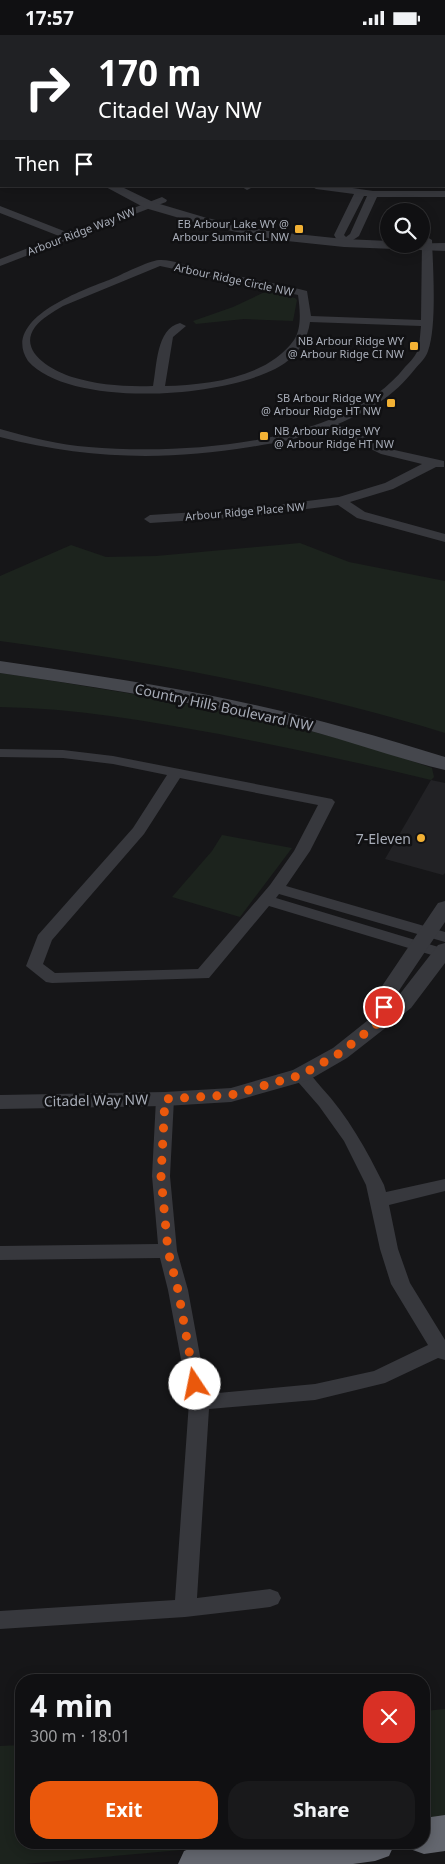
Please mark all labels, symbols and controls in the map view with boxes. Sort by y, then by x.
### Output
text: 17:57 [25,5,74,31]
text: 170 m [98,49,201,96]
icon: right [15,55,80,120]
text: Citadel Way NW [98,94,262,124]
icon: arrive [70,150,98,178]
text: Then [15,151,60,177]
street label: Arbour Ridge Way NW [25,203,138,259]
map controls [380,203,430,253]
button: search [380,203,430,253]
place label: EB Arbour Lake WY @ Arbour Summit CL NW [173,216,290,244]
marker: EB Arbour Lake WY @ Arbour Summit CL NW [293,223,305,235]
street label: Arbour Ridge Circle NW [173,259,296,299]
place label: NB Arbour Ridge WY @ Arbour Ridge CI NW [288,333,405,361]
marker: NB Arbour Ridge WY @ Arbour Ridge CI NW [408,340,420,352]
place label: SB Arbour Ridge WY @ Arbour Ridge HT NW [261,390,382,418]
marker: SB Arbour Ridge WY @ Arbour Ridge HT NW [385,397,397,409]
place label: NB Arbour Ridge WY @ Arbour Ridge HT NW [274,423,395,451]
marker: NB Arbour Ridge WY @ Arbour Ridge HT NW [258,430,270,442]
street label: Arbour Ridge Place NW [185,498,306,524]
street label: Country Hills Boulevard NW [133,679,315,735]
place label: 7-Eleven [356,829,411,848]
marker: 7-Eleven [415,832,427,844]
pin [363,986,405,1028]
icon: arrive [370,993,398,1021]
street label: Citadel Way NW [44,1090,148,1110]
position arrow [168,1357,220,1409]
text: 4 min [30,1685,113,1726]
button: close [363,1691,415,1743]
text: 300 m · 18:01 [30,1725,130,1747]
button: Exit [30,1781,218,1839]
button: Share [228,1781,415,1839]

